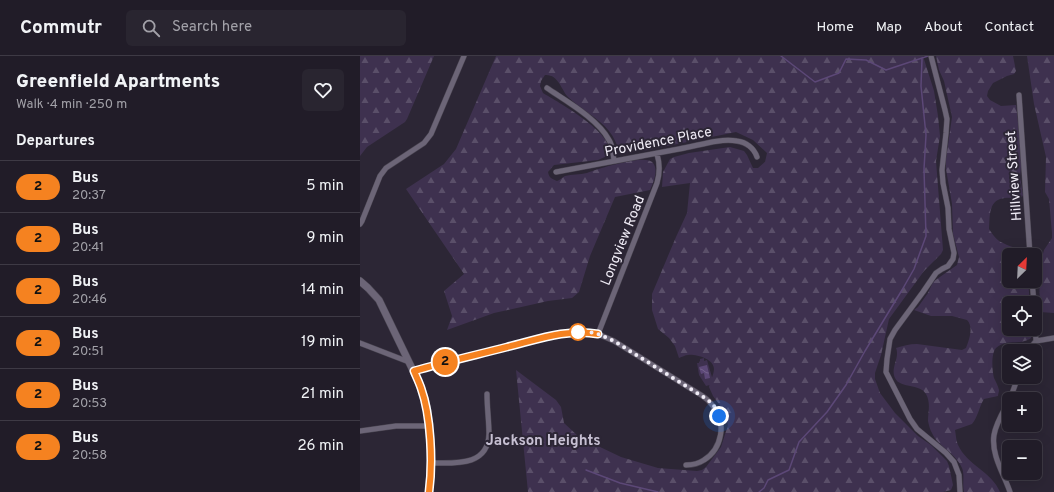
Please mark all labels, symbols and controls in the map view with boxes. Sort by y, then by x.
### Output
search box [126,10,406,46]
text: Commutr [20,16,102,40]
icon: search [140,17,162,39]
text: Search here [172,18,252,37]
text: Home [817,19,854,36]
text: Map [876,19,902,36]
text: About [924,19,963,36]
text: Contact [985,19,1034,36]
button: heart [302,69,344,111]
text: Greenfield Apartments [16,70,220,94]
text: Walk · 4 min · 250 m [16,97,127,113]
street label: Providence Place [603,124,713,161]
street label: Hillview Street [1003,130,1026,222]
text: Departures [16,132,95,151]
text: Bus [72,169,99,188]
text: 5 min [306,177,344,196]
text: 2 [34,178,42,195]
text: 20:37 [72,188,106,204]
street label: Longview Road [598,193,649,288]
text: Bus [72,221,99,240]
text: 9 min [307,229,344,248]
text: 2 [34,230,42,247]
text: 20:41 [72,240,104,256]
north arrow [1002,248,1042,288]
map controls [1002,248,1042,480]
text: Bus [72,273,99,292]
text: 14 min [301,281,344,300]
text: 2 [34,282,42,299]
text: 20:46 [72,292,107,308]
button: locate [1002,296,1042,336]
unlabelled marker [569,323,587,341]
text: Bus [72,325,99,344]
text: 19 min [301,333,344,352]
text: 2 [34,334,42,351]
text: 20:51 [72,344,104,360]
button: layers [1002,344,1042,384]
line badge: 2 [432,349,458,375]
text: 2 [441,353,449,370]
text: Bus [72,377,99,396]
text: 21 min [301,385,344,404]
text: 2 [34,386,42,403]
button: + [1002,392,1042,432]
text: 20:53 [72,396,107,412]
your location [709,406,729,426]
text: Bus [72,429,99,448]
district label: Jackson Heights [485,432,601,451]
text: 26 min [297,437,344,456]
text: 2 [34,438,42,455]
button: − [1002,440,1042,480]
text: 20:58 [72,448,107,464]

